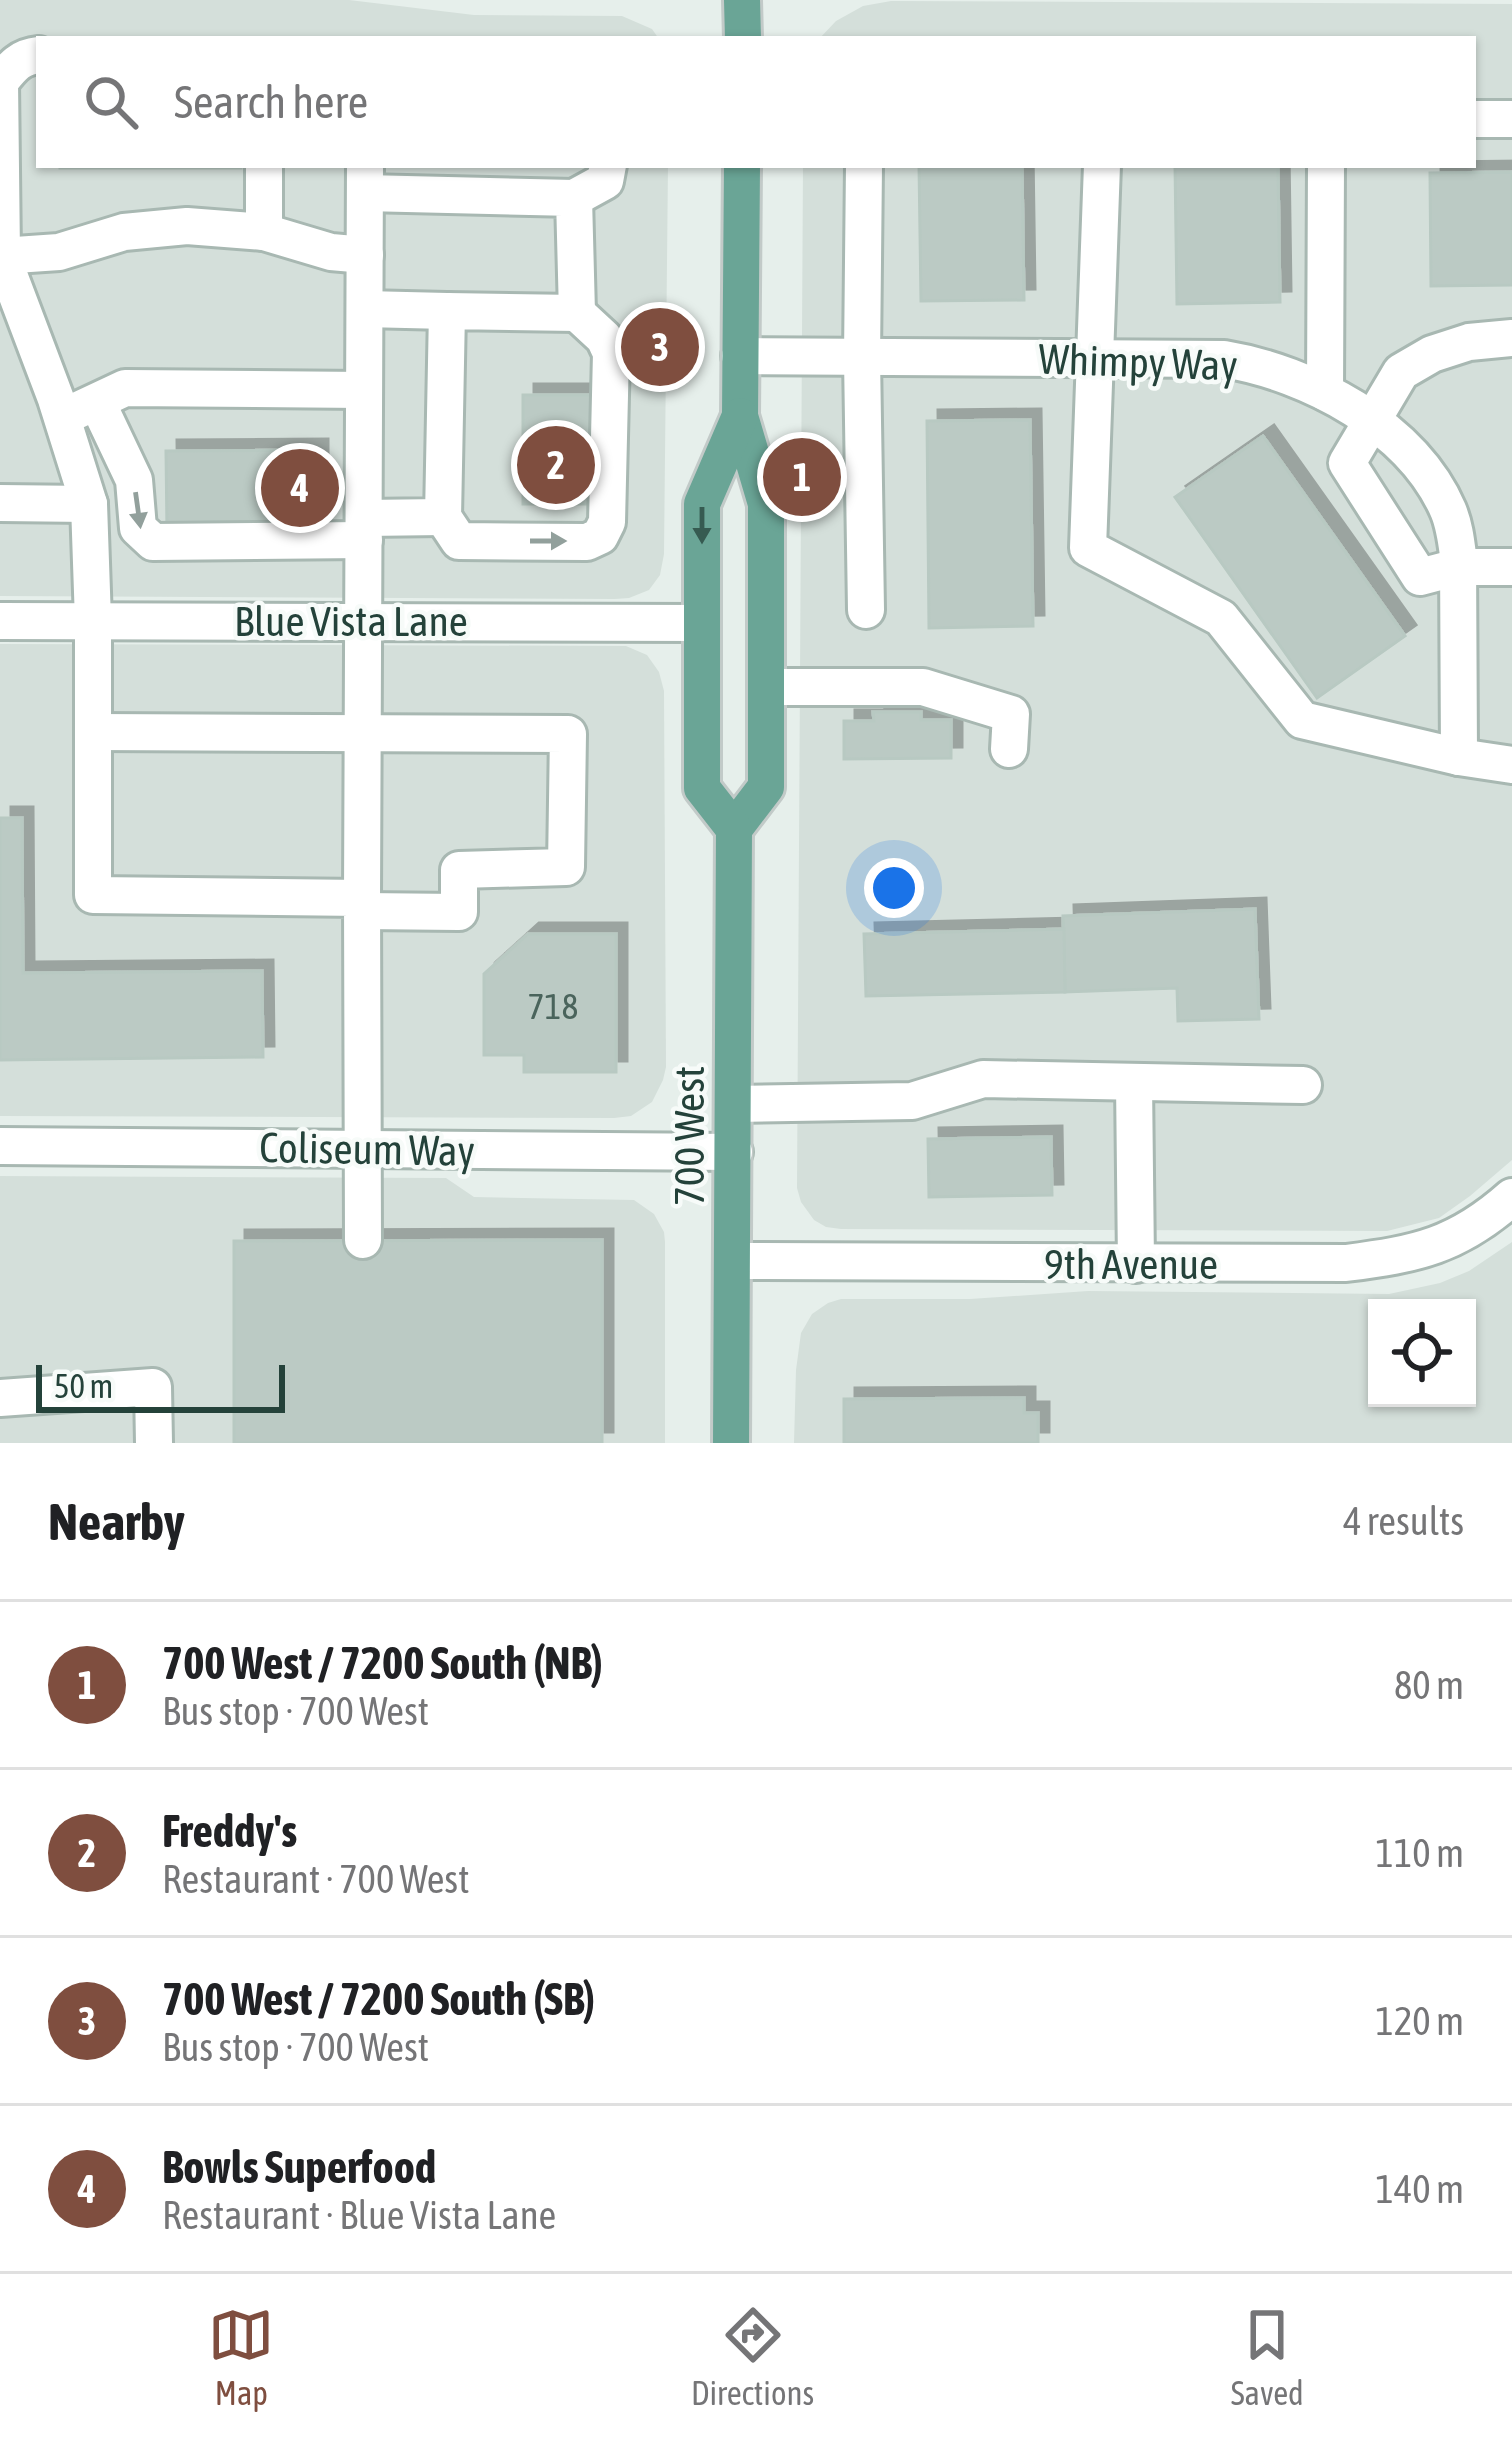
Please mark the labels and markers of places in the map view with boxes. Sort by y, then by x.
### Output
pin: 3 [621,302,699,392]
pin: 2 [517,420,595,510]
pin: 1 [763,432,841,522]
pin: 4 [261,443,339,533]

